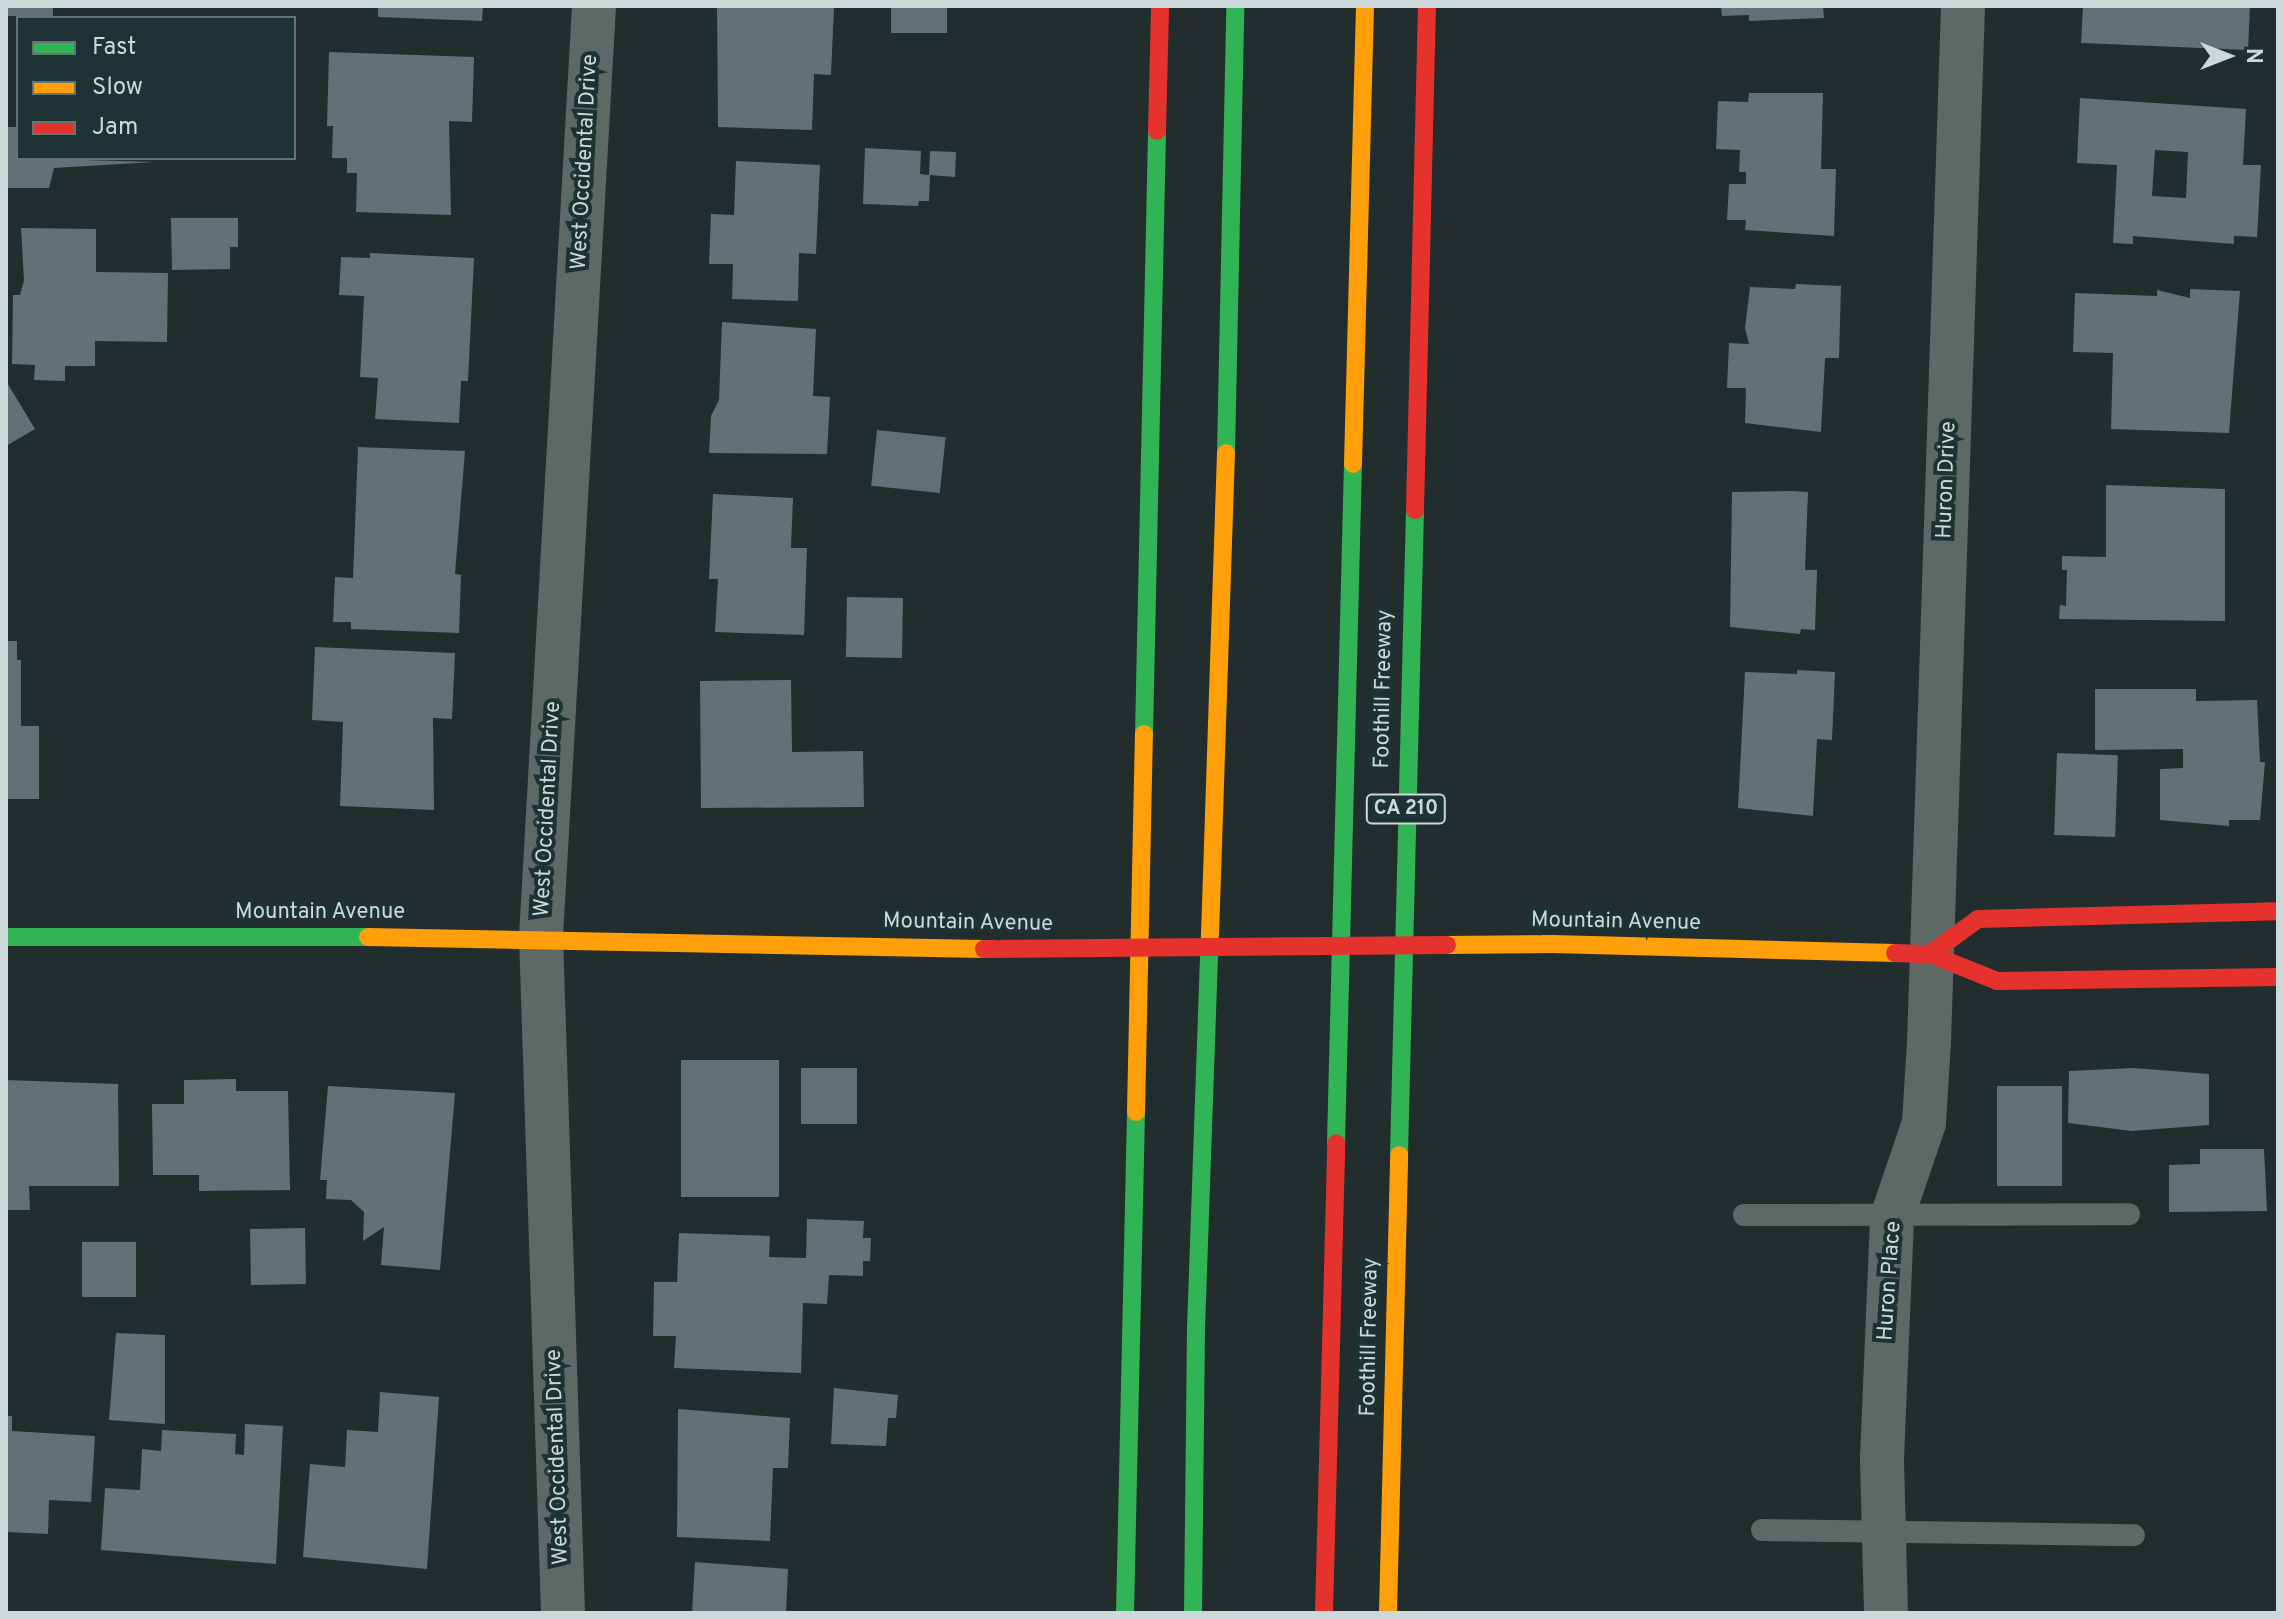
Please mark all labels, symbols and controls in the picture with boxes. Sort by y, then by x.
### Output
legend [16,16,296,160]
north arrow [2188,16,2268,96]
text: Fast [92,33,136,63]
text: N [2239,48,2266,64]
street label: West Occidental Drive [566,53,604,271]
text: Slow [92,73,143,103]
text: Jam [92,113,138,143]
street label: Huron Drive [1932,421,1962,539]
street label: Foothill Freeway [1369,609,1399,769]
street label: West Occidental Drive [529,700,567,918]
road number: CA 210 [1364,793,1448,825]
street label: Mountain Avenue [235,900,405,926]
street label: Mountain Avenue [1530,907,1702,937]
street label: Mountain Avenue [882,908,1054,938]
street label: Huron Place [1873,1220,1907,1342]
street label: Foothill Freeway [1355,1257,1385,1417]
street label: West Occidental Drive [541,1349,575,1565]

